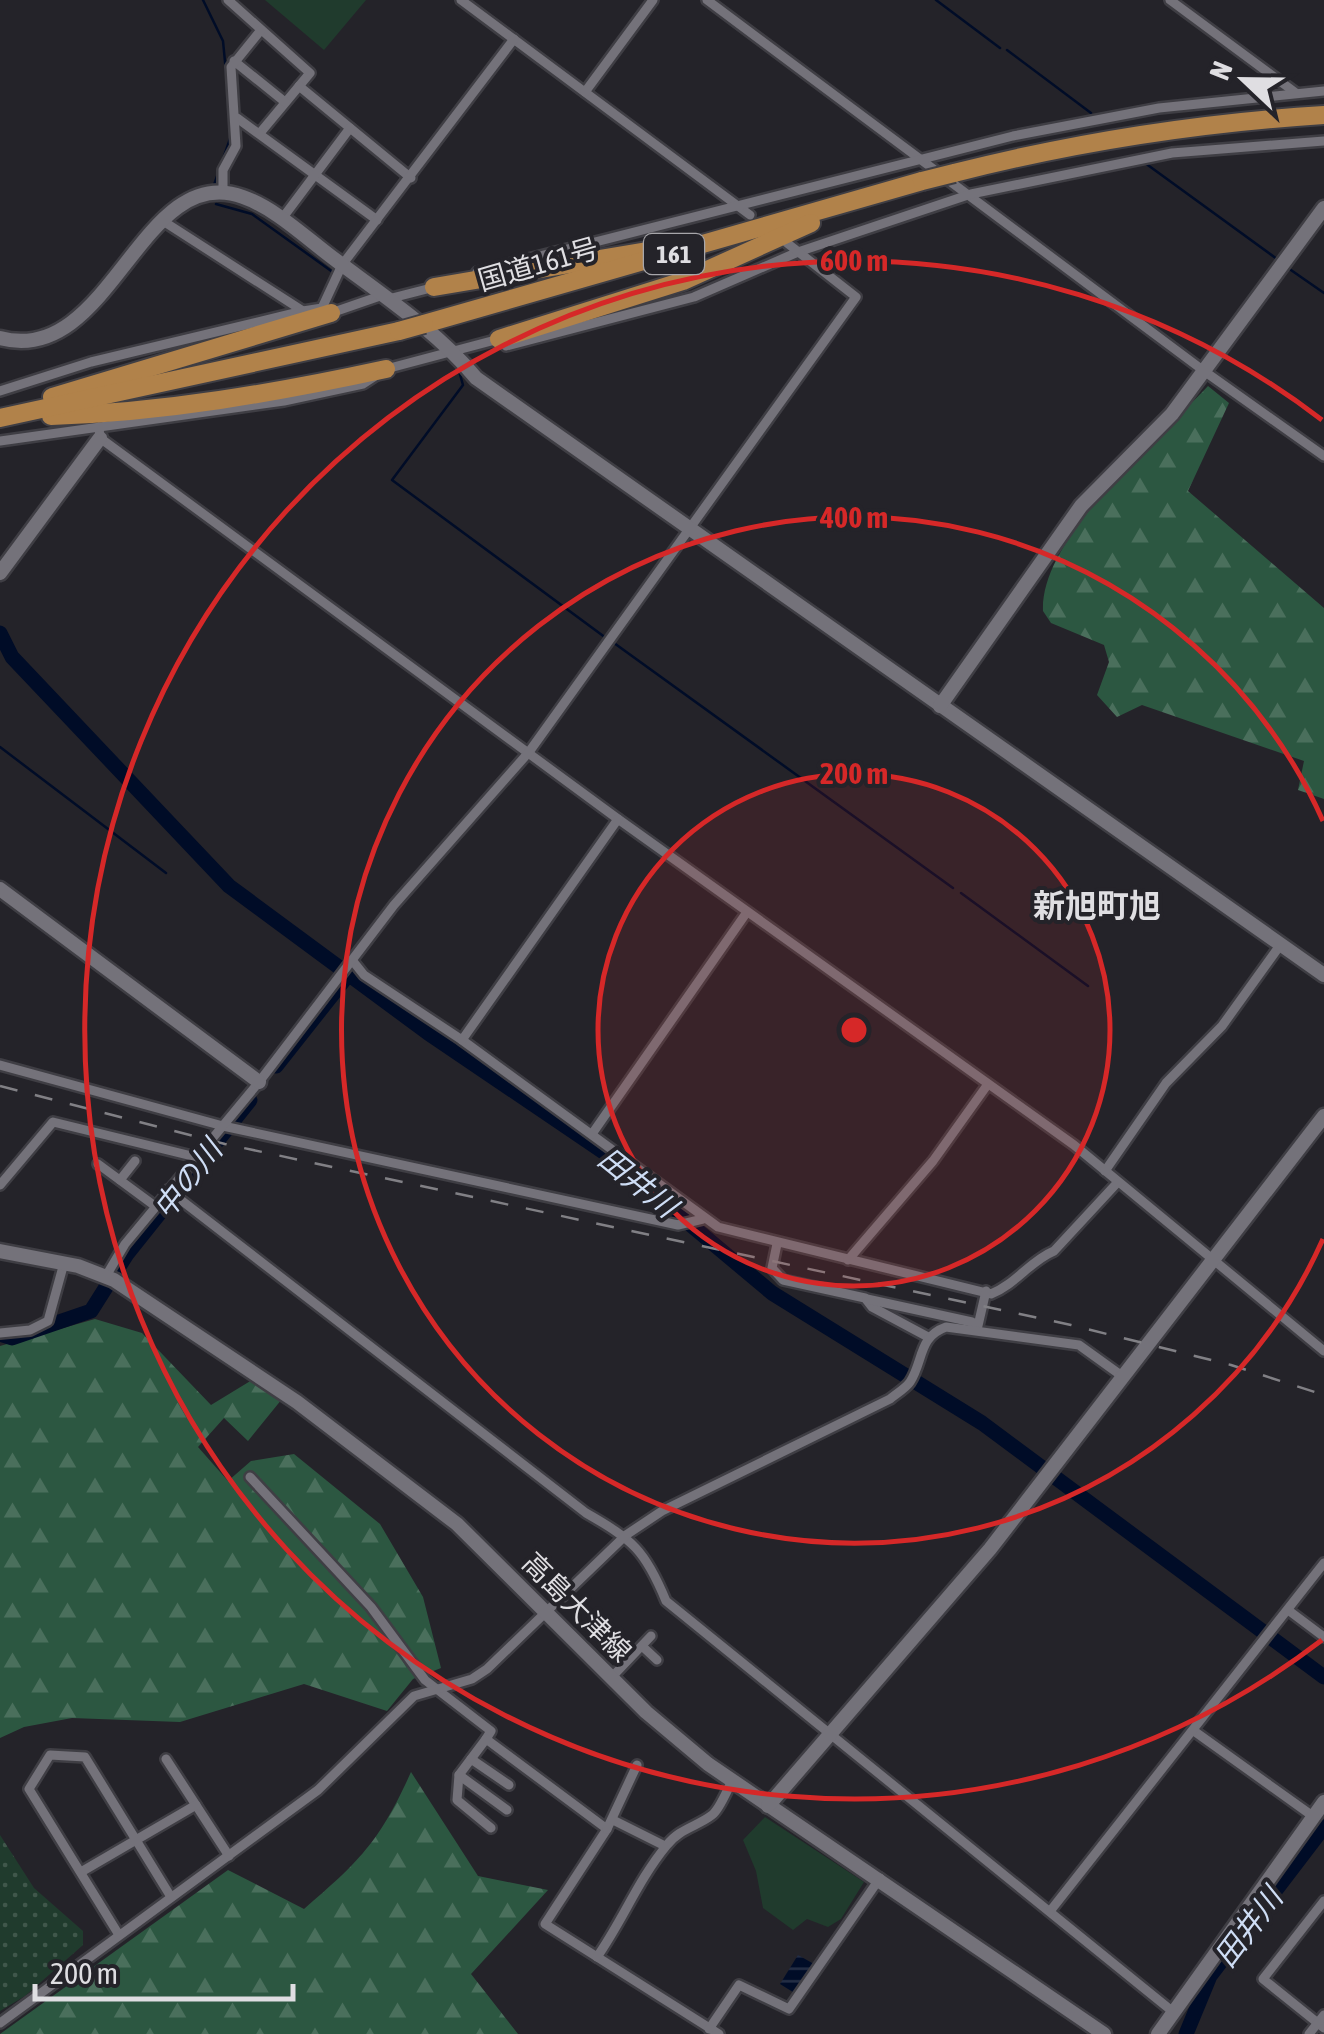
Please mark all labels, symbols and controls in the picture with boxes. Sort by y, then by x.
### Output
north arrow [1194,30,1294,130]
text: N [1203,57,1239,84]
street label: 国道161号 [474,232,602,296]
road number: 161 [644,234,704,274]
text: 600 m [820,243,888,277]
text: 400 m [819,500,888,534]
text: 200 m [820,756,888,790]
district label: 新旭町旭 [1033,887,1161,924]
centre of rings [836,1012,872,1048]
water label: 中の川 [146,1131,230,1225]
water label: 田井川 [592,1140,686,1225]
street label: 高島大津線 [516,1546,638,1668]
water label: 田井川 [1207,1878,1290,1973]
scale bar [35,1939,292,2001]
text: 200 m [50,1956,118,1990]

